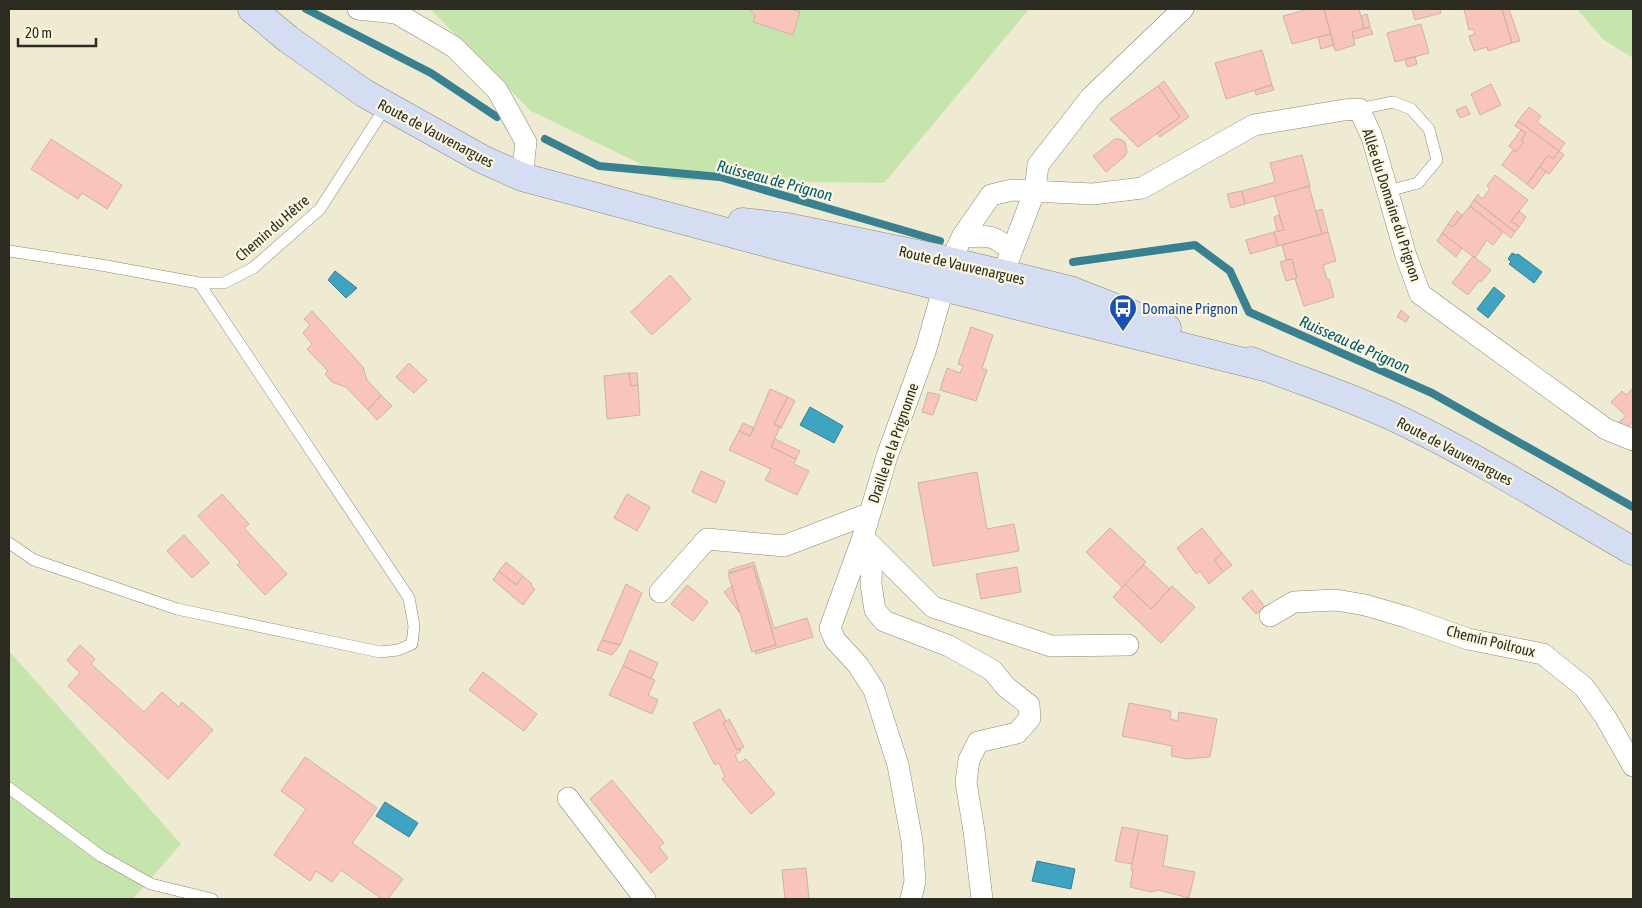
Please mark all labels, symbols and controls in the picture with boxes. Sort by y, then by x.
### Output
scale bar [18,15,95,47]
text: 20 m [25,24,52,41]
street label: Route de Vauvenargues [375,95,497,171]
street label: Allée du Domaine du Prignon [1359,126,1425,284]
water label: Ruisseau de Prignon [715,156,835,205]
street label: Chemin du Hêtre [232,191,312,265]
street label: Route de Vauvenargues [897,242,1027,288]
bus stop icon: Domaine Prignon [1108,293,1138,332]
place label: Domaine Prignon [1142,300,1238,317]
water label: Ruisseau de Prignon [1297,312,1413,377]
street label: Draille de la Prignonne [864,381,922,505]
street label: Route de Vauvenargues [1394,413,1516,489]
street label: Chemin Poilroux [1445,622,1537,660]

